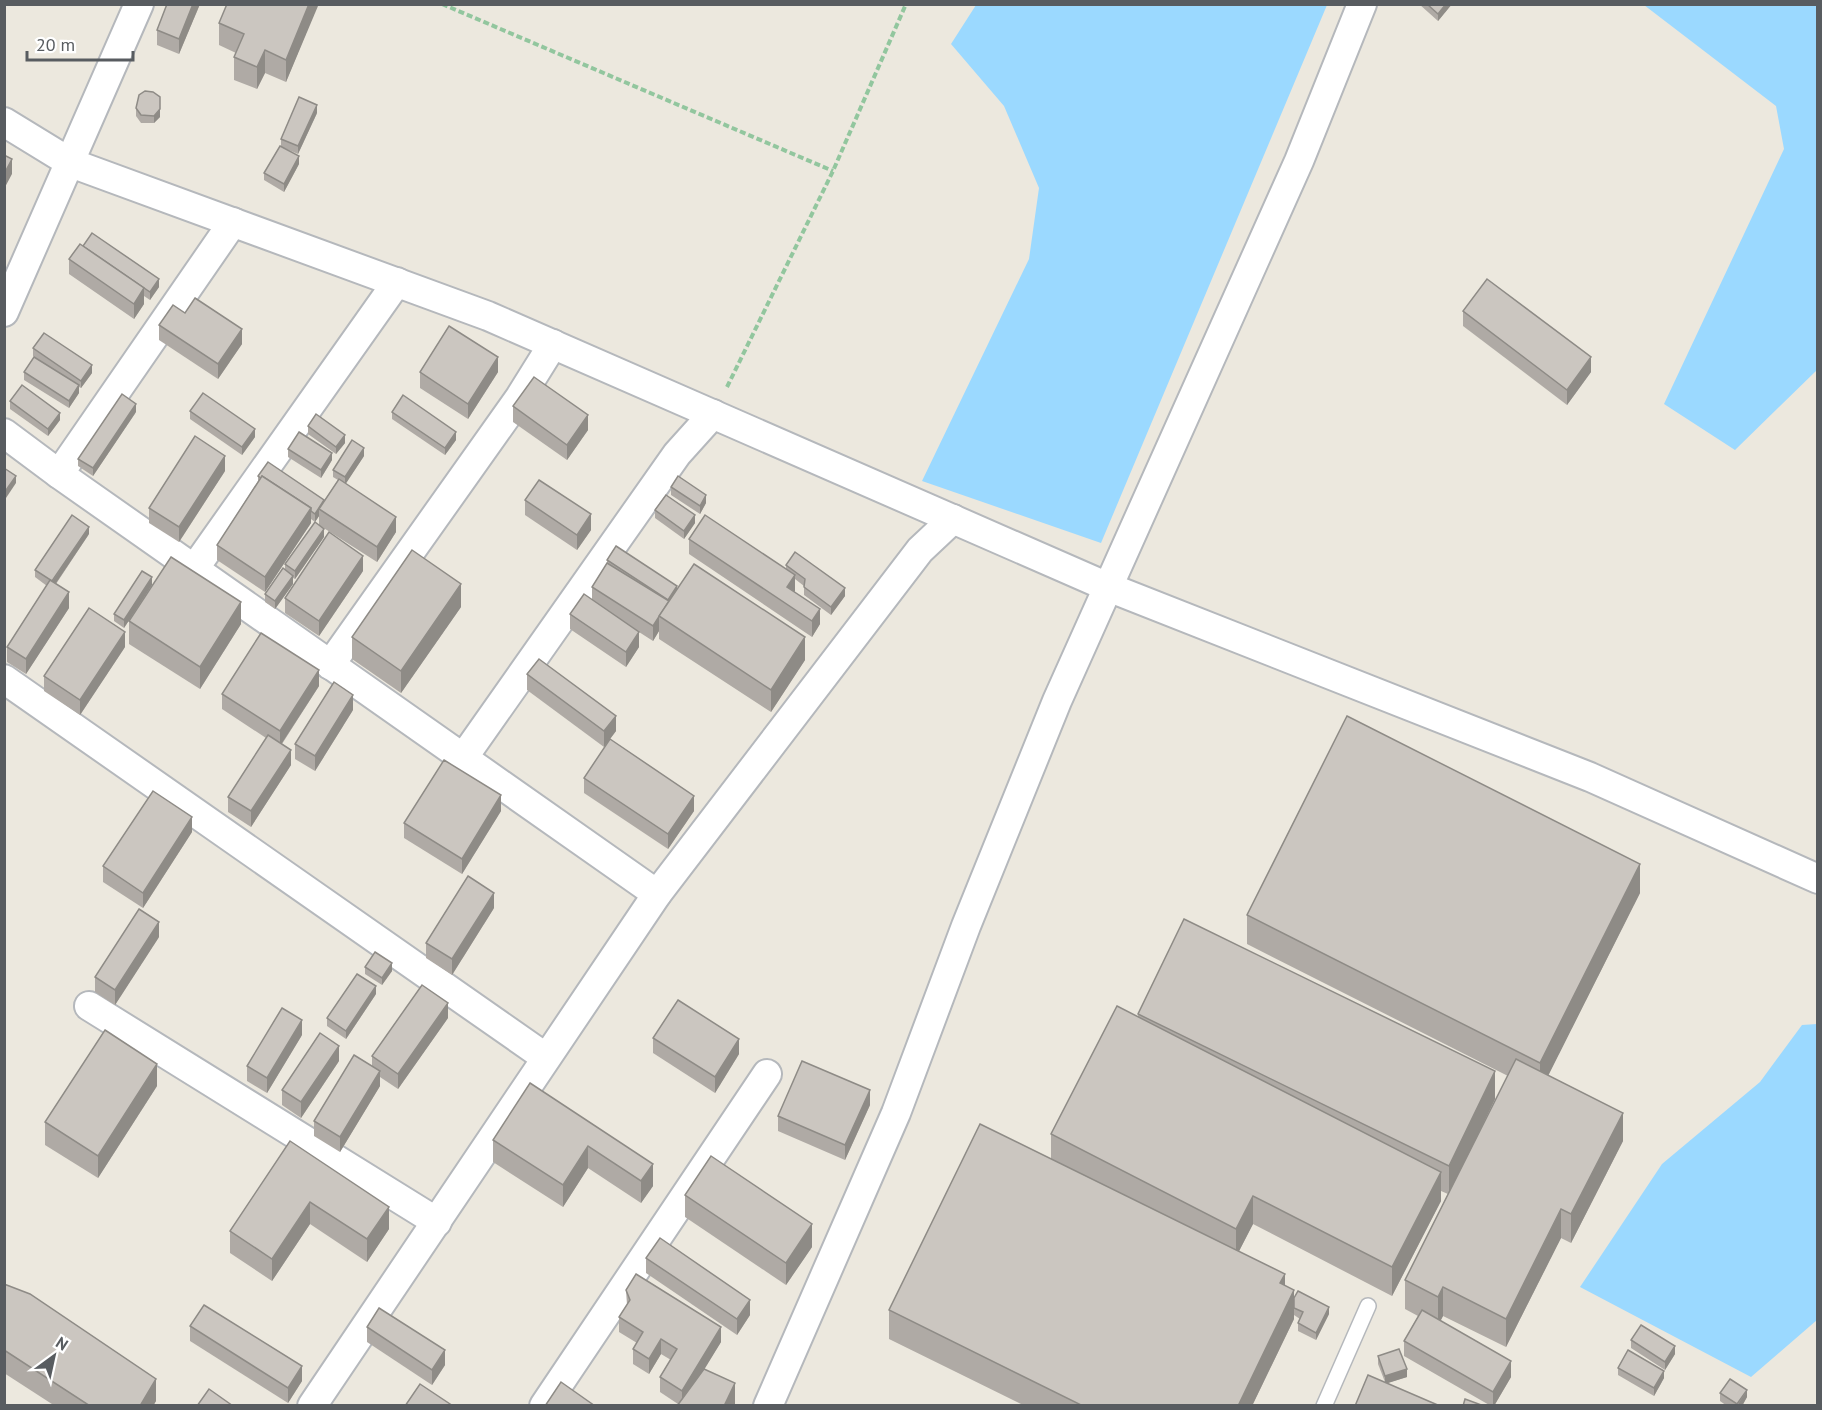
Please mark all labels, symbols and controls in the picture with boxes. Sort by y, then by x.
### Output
scale bar [27,24,134,62]
text: 20 m [36,33,75,56]
north arrow [24,1326,84,1386]
text: N [52,1332,72,1355]

